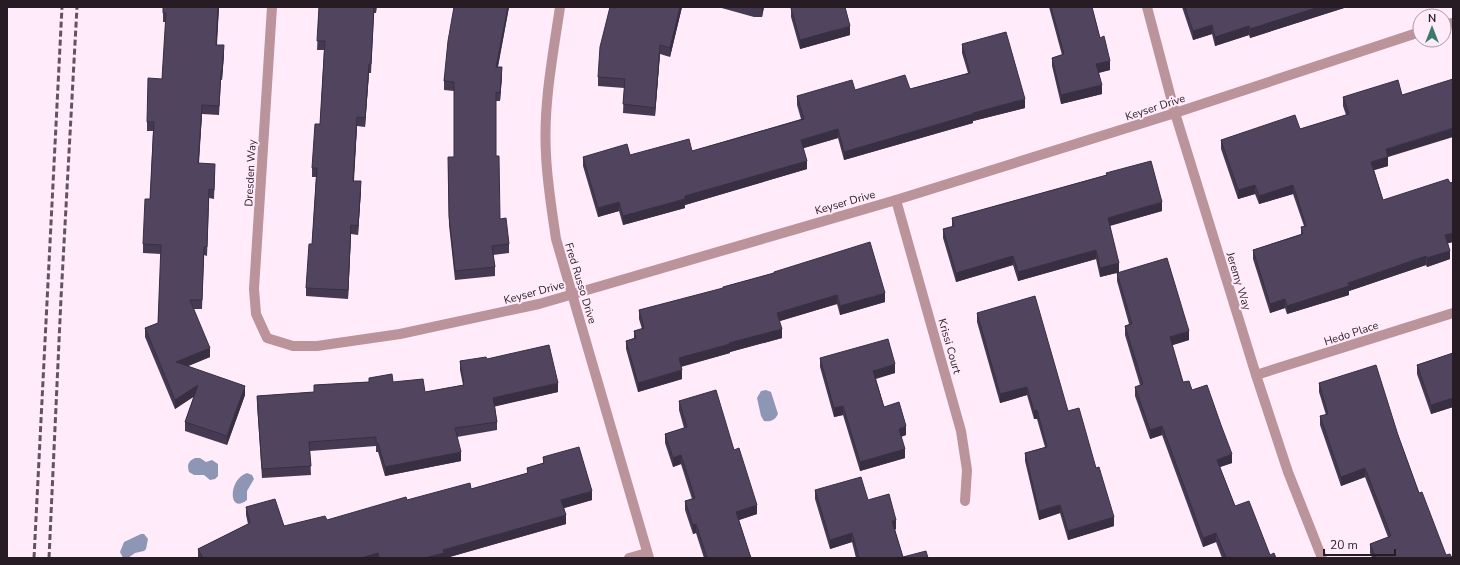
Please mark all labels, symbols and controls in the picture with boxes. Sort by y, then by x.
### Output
north arrow [1412,8,1452,48]
text: N [1428,11,1436,26]
street label: Keyser Drive [1123,91,1187,124]
street label: Dresden Way [241,139,260,207]
street label: Keyser Drive [813,187,877,218]
street label: Fred Russo Drive [561,241,600,326]
street label: Jeremy Way [1222,249,1255,312]
street label: Keyser Drive [502,277,566,308]
street label: Krissi Court [934,317,965,376]
street label: Hedo Place [1322,318,1380,349]
scale bar [1324,531,1395,557]
text: 20 m [1330,537,1358,553]

